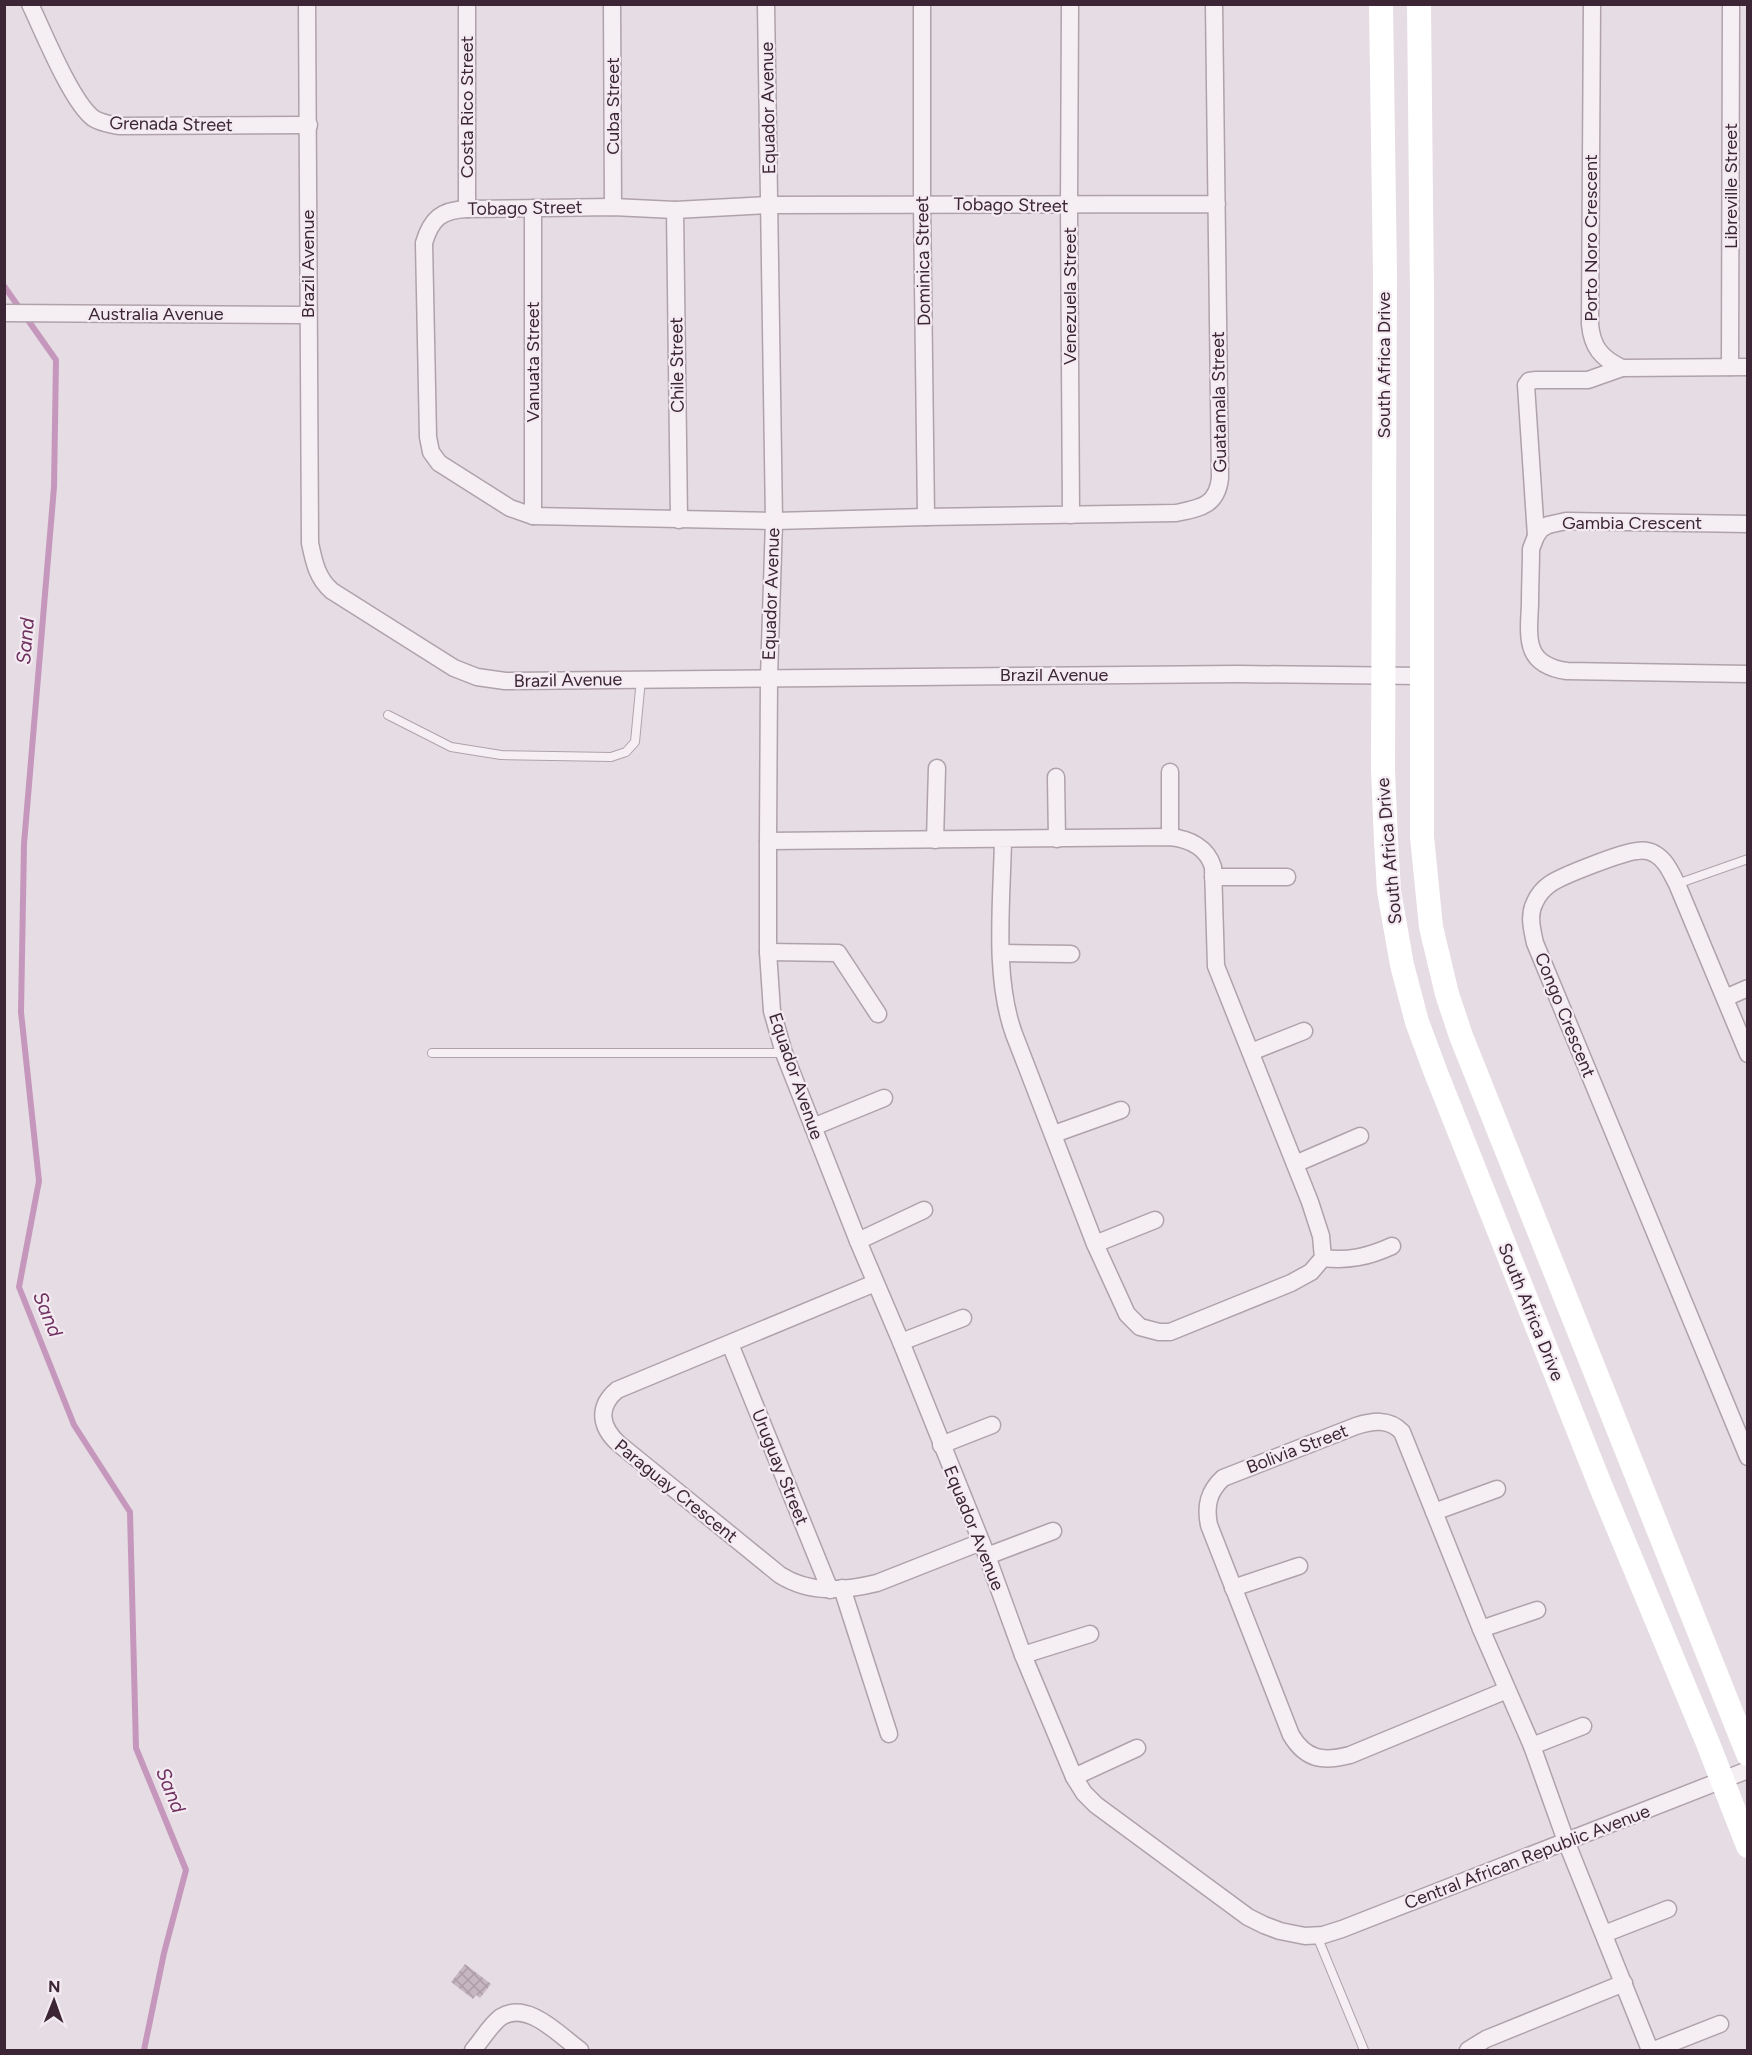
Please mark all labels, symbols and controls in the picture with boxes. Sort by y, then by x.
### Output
street label: Costa Rico Street [456,35,478,178]
street label: Equador Avenue [756,41,780,175]
street label: Cuba Street [602,57,624,155]
street label: Grenada Street [109,112,233,136]
street label: Libreville Street [1720,123,1742,249]
street label: Porto Noro Crescent [1580,154,1602,322]
street label: Tobago Street [953,193,1069,217]
street label: Dominica Street [911,195,935,326]
street label: Tobago Street [467,196,583,220]
street label: Brazil Avenue [297,210,319,318]
street label: Venezuela Street [1059,227,1081,365]
street label: South Africa Drive [1373,291,1395,438]
street label: Vanuata Street [522,301,544,423]
street label: Australia Avenue [88,303,224,325]
street label: Chile Street [665,317,689,413]
street label: Guatamala Street [1207,331,1231,473]
street label: Gambia Crescent [1562,512,1702,534]
street label: Equador Avenue [758,527,784,661]
water label: Sand [11,616,39,665]
street label: Brazil Avenue [1000,664,1108,686]
street label: Brazil Avenue [514,668,623,692]
street label: South Africa Drive [1372,777,1406,925]
street label: Congo Crescent [1530,949,1600,1081]
street label: Equador Avenue [764,1010,828,1142]
street label: South Africa Drive [1493,1240,1569,1384]
water label: Sand [28,1288,68,1340]
street label: Uruguay Street [747,1406,813,1528]
street label: Bolivia Street [1243,1419,1351,1478]
street label: Paraguay Crescent [610,1435,742,1547]
street label: Equador Avenue [939,1462,1009,1594]
water label: Sand [151,1764,191,1816]
street label: Central African Republic Avenue [1401,1800,1653,1914]
north arrow [24,1971,84,2031]
text: N [48,1977,61,1996]

